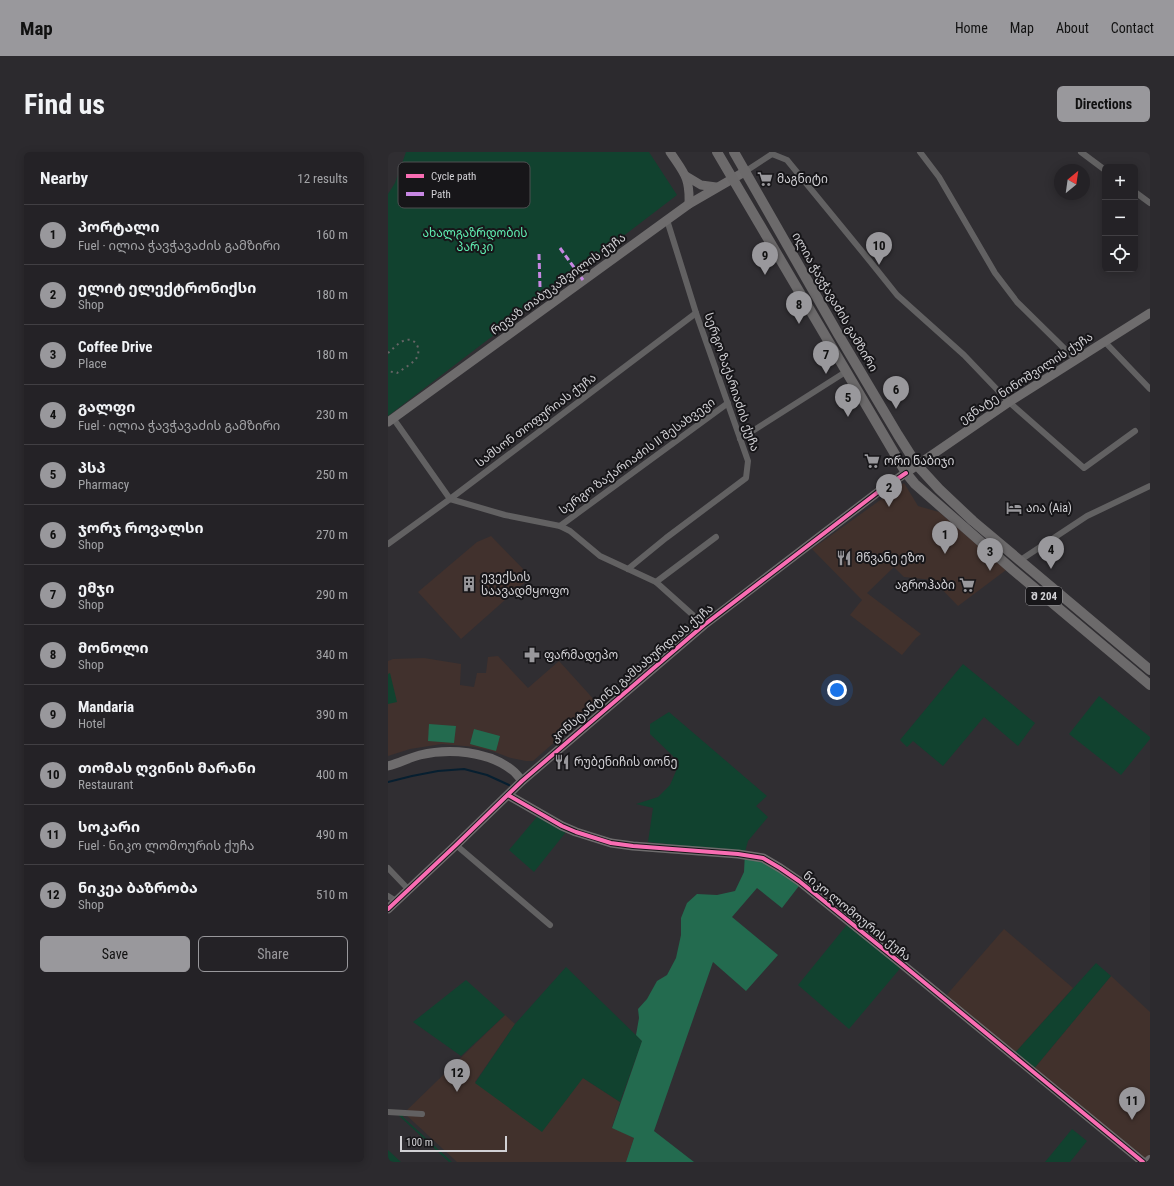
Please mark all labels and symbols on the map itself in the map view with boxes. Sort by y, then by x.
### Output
legend [398,162,530,208]
north arrow [1054,164,1090,200]
text: Cycle path [431,170,476,183]
supermarket icon: მაგნიტი [756,170,774,188]
place label: მაგნიტი [777,172,828,186]
text: Path [431,188,451,201]
park label: ახალგაზრდობის პარკი [422,226,528,254]
street label: რევაზ თაბუკაშვილის ქუჩა [488,230,629,339]
street label: ილია ჭავჭავაძის გამზირი [788,230,881,375]
pin: 10 [866,232,892,265]
pin: 9 [752,242,778,275]
pin: 8 [786,291,812,324]
street label: სერგო ზაქარიაძის ქუჩა [702,311,762,453]
street label: ეგნატე ნინოშვილის ქუჩა [956,329,1096,427]
pin: 7 [813,341,839,374]
street label: სამსონ თოფურიას ქუჩა [473,370,599,470]
pin: 6 [883,376,909,409]
pin: 5 [835,384,861,417]
street label: სერგო ზაქარიაძის II შესახვევი [556,395,718,517]
supermarket icon: ორი ნაბიჯი [863,452,881,470]
place label: ორი ნაბიჯი [884,454,955,468]
pin: 2 [876,474,902,507]
hotel icon: აია (Aia) [1005,499,1023,517]
place label: აია (Aia) [1026,501,1072,515]
pin: 1 [932,521,958,554]
pin: 4 [1038,536,1064,569]
pin: 3 [977,538,1003,571]
restaurant icon: მწვანე ეზო [835,549,853,567]
place label: მწვანე ეზო [856,551,925,565]
place label: ევექსის საავადმყოფო [481,570,569,599]
building icon: ევექსის საავადმყოფო [460,575,478,593]
supermarket icon: აგროჰაბი [958,576,976,594]
place label: აგროჰაბი [895,578,955,592]
road number: შ 204 [1026,587,1062,605]
street label: კონსტანტინე გამსახურდიას ქუჩა [548,601,717,746]
pharmacy icon: ფარმადეპო [523,646,541,664]
place label: ფარმადეპო [544,648,618,663]
your location [827,680,847,700]
restaurant icon: რუბენიჩის თონე [553,753,571,771]
place label: რუბენიჩის თონე [574,755,677,769]
street label: ნიკო ლომოურის ქუჩა [800,868,914,965]
pin: 12 [444,1059,470,1092]
pin: 11 [1119,1087,1145,1120]
scale bar [400,1134,507,1153]

